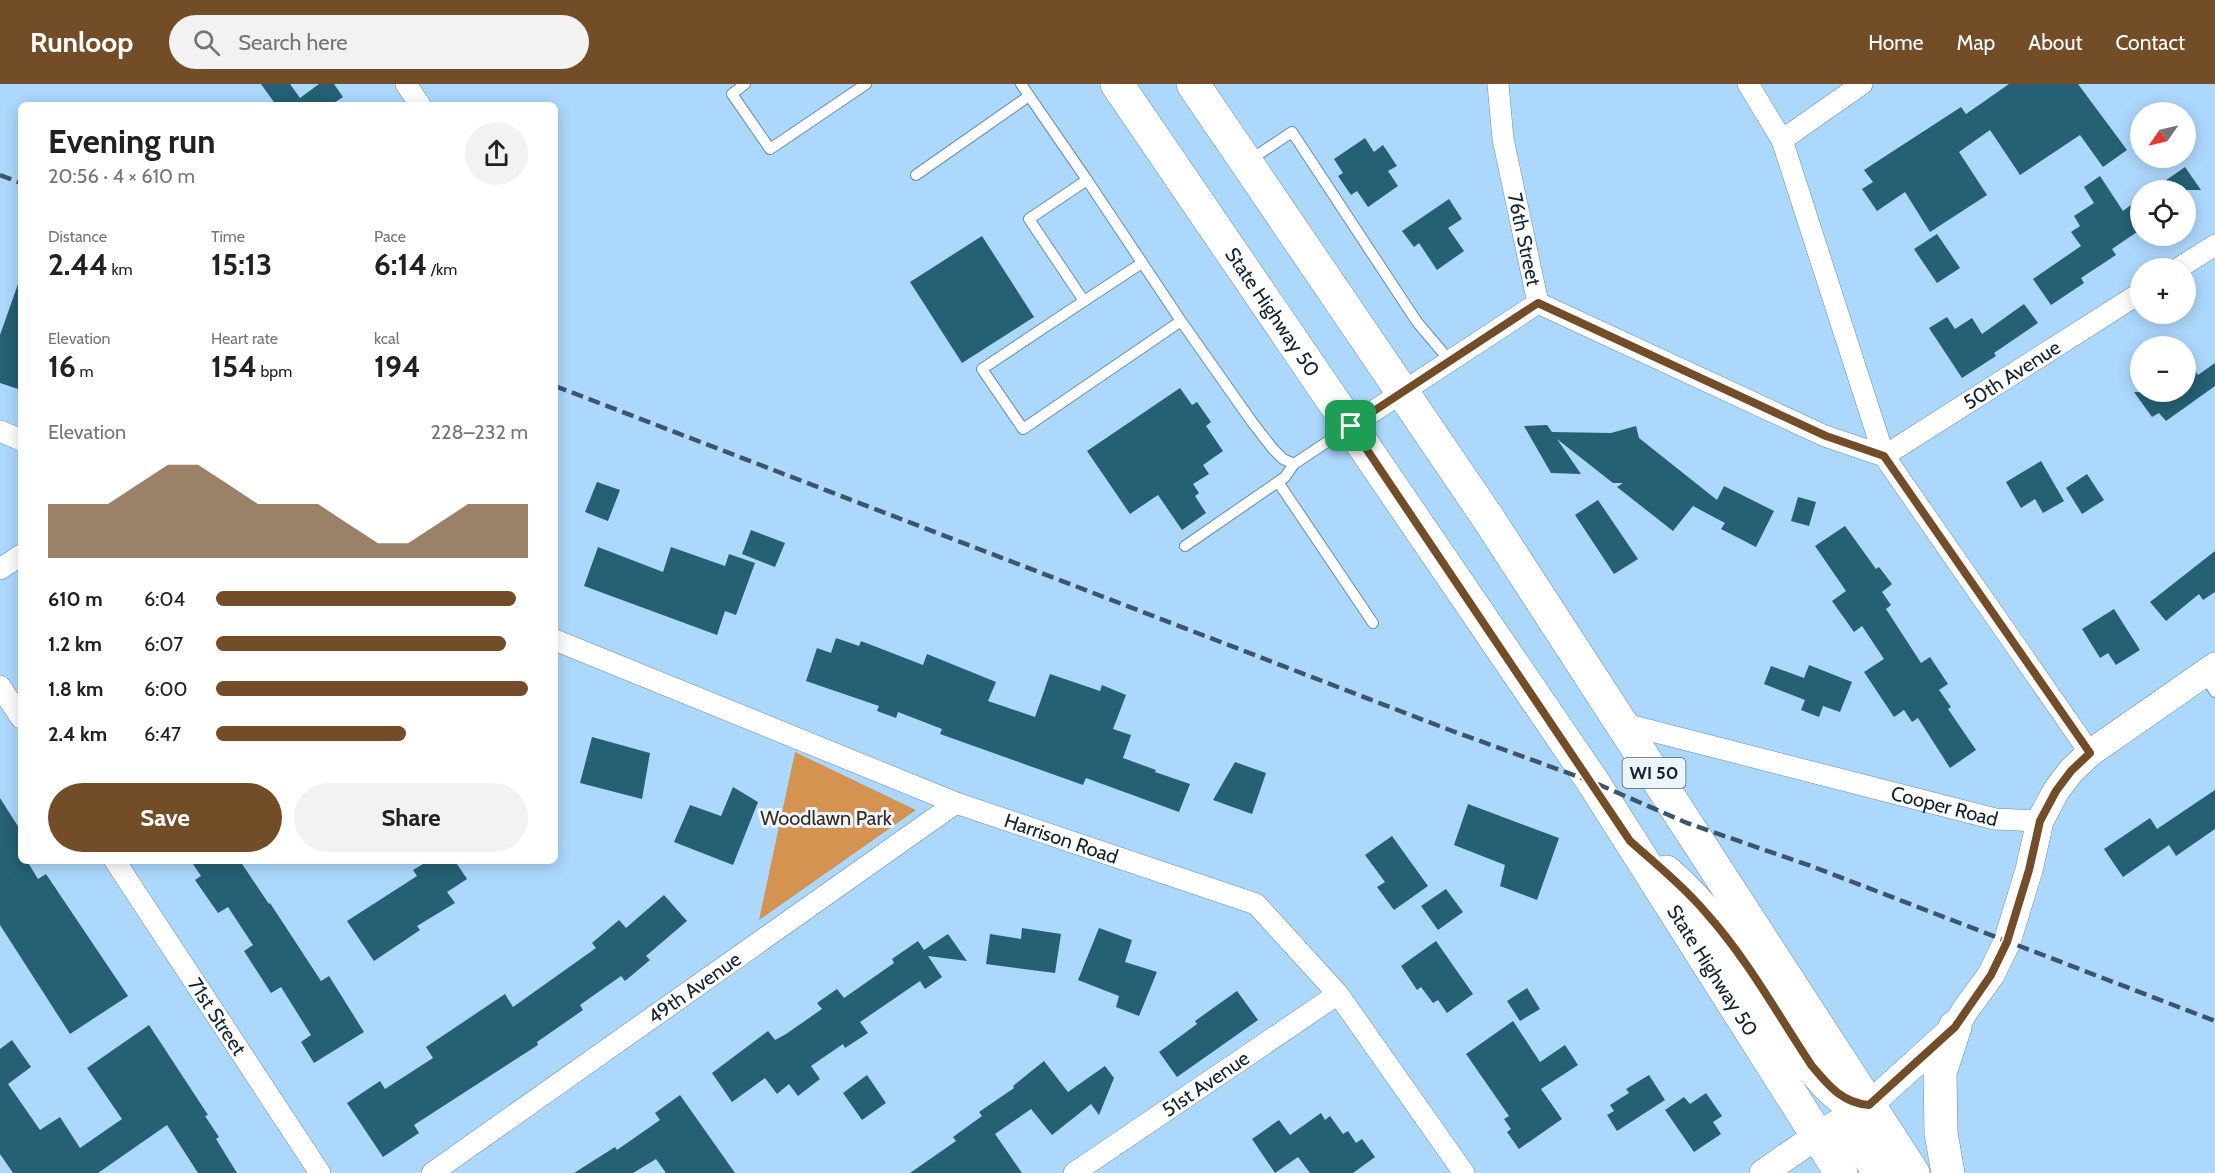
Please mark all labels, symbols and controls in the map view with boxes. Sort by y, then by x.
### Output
search box [169,15,589,69]
text: Runloop [30,25,133,59]
icon: search [190,26,223,59]
text: Search here [238,29,348,56]
text: Home [1868,30,1924,55]
text: Map [1957,30,1995,55]
text: About [2028,30,2082,55]
text: Contact [2115,30,2185,55]
north arrow [2130,102,2196,168]
map controls [2130,102,2196,402]
text: Evening run [48,121,215,161]
button: share [465,122,528,185]
text: 20:56 · 4 × 610 m [48,164,195,188]
button: locate [2130,180,2196,246]
street label: 76th Street [1503,191,1546,288]
text: Distance [48,227,107,246]
text: Time [211,227,245,246]
text: Pace [374,227,406,246]
street label: State Highway 50 [1220,243,1325,381]
text: 2.44 [48,246,108,283]
text: 15:13 [211,246,272,283]
text: 6:14 [374,246,427,283]
button: + [2130,258,2196,324]
text: km [108,260,133,279]
text: /km [427,260,457,279]
text: Elevation [48,329,111,348]
text: Heart rate [211,329,278,348]
text: kcal [374,329,400,348]
street label: 50th Avenue [1959,335,2065,414]
button: − [2130,336,2196,402]
text: 16 [48,348,76,385]
text: 154 [211,348,257,385]
text: 194 [374,348,421,385]
text: m [76,362,94,381]
text: bpm [257,362,292,381]
pin [1325,400,1376,451]
icon: arrive [1334,409,1367,442]
text: Elevation [48,420,126,444]
text: 228–232 m [431,420,528,444]
text: 610 m [48,587,103,611]
text: 6:04 [144,587,185,611]
text: 1.2 km [48,632,102,656]
text: 6:07 [144,632,183,656]
text: 1.8 km [48,677,103,701]
text: 6:00 [144,677,187,701]
text: 2.4 km [48,722,107,746]
text: 6:47 [144,722,181,746]
road number: WI 50 [1622,758,1686,788]
street label: Cooper Road [1888,781,2001,831]
button: Save [48,783,282,852]
button: Share [294,783,528,852]
park label: Woodlawn Park [760,806,892,830]
street label: Harrison Road [1001,808,1121,869]
street label: State Highway 50 [1662,900,1763,1041]
street label: 49th Avenue [643,947,745,1029]
street label: 71st Street [183,973,251,1060]
street label: 51st Avenue [1157,1046,1254,1122]

